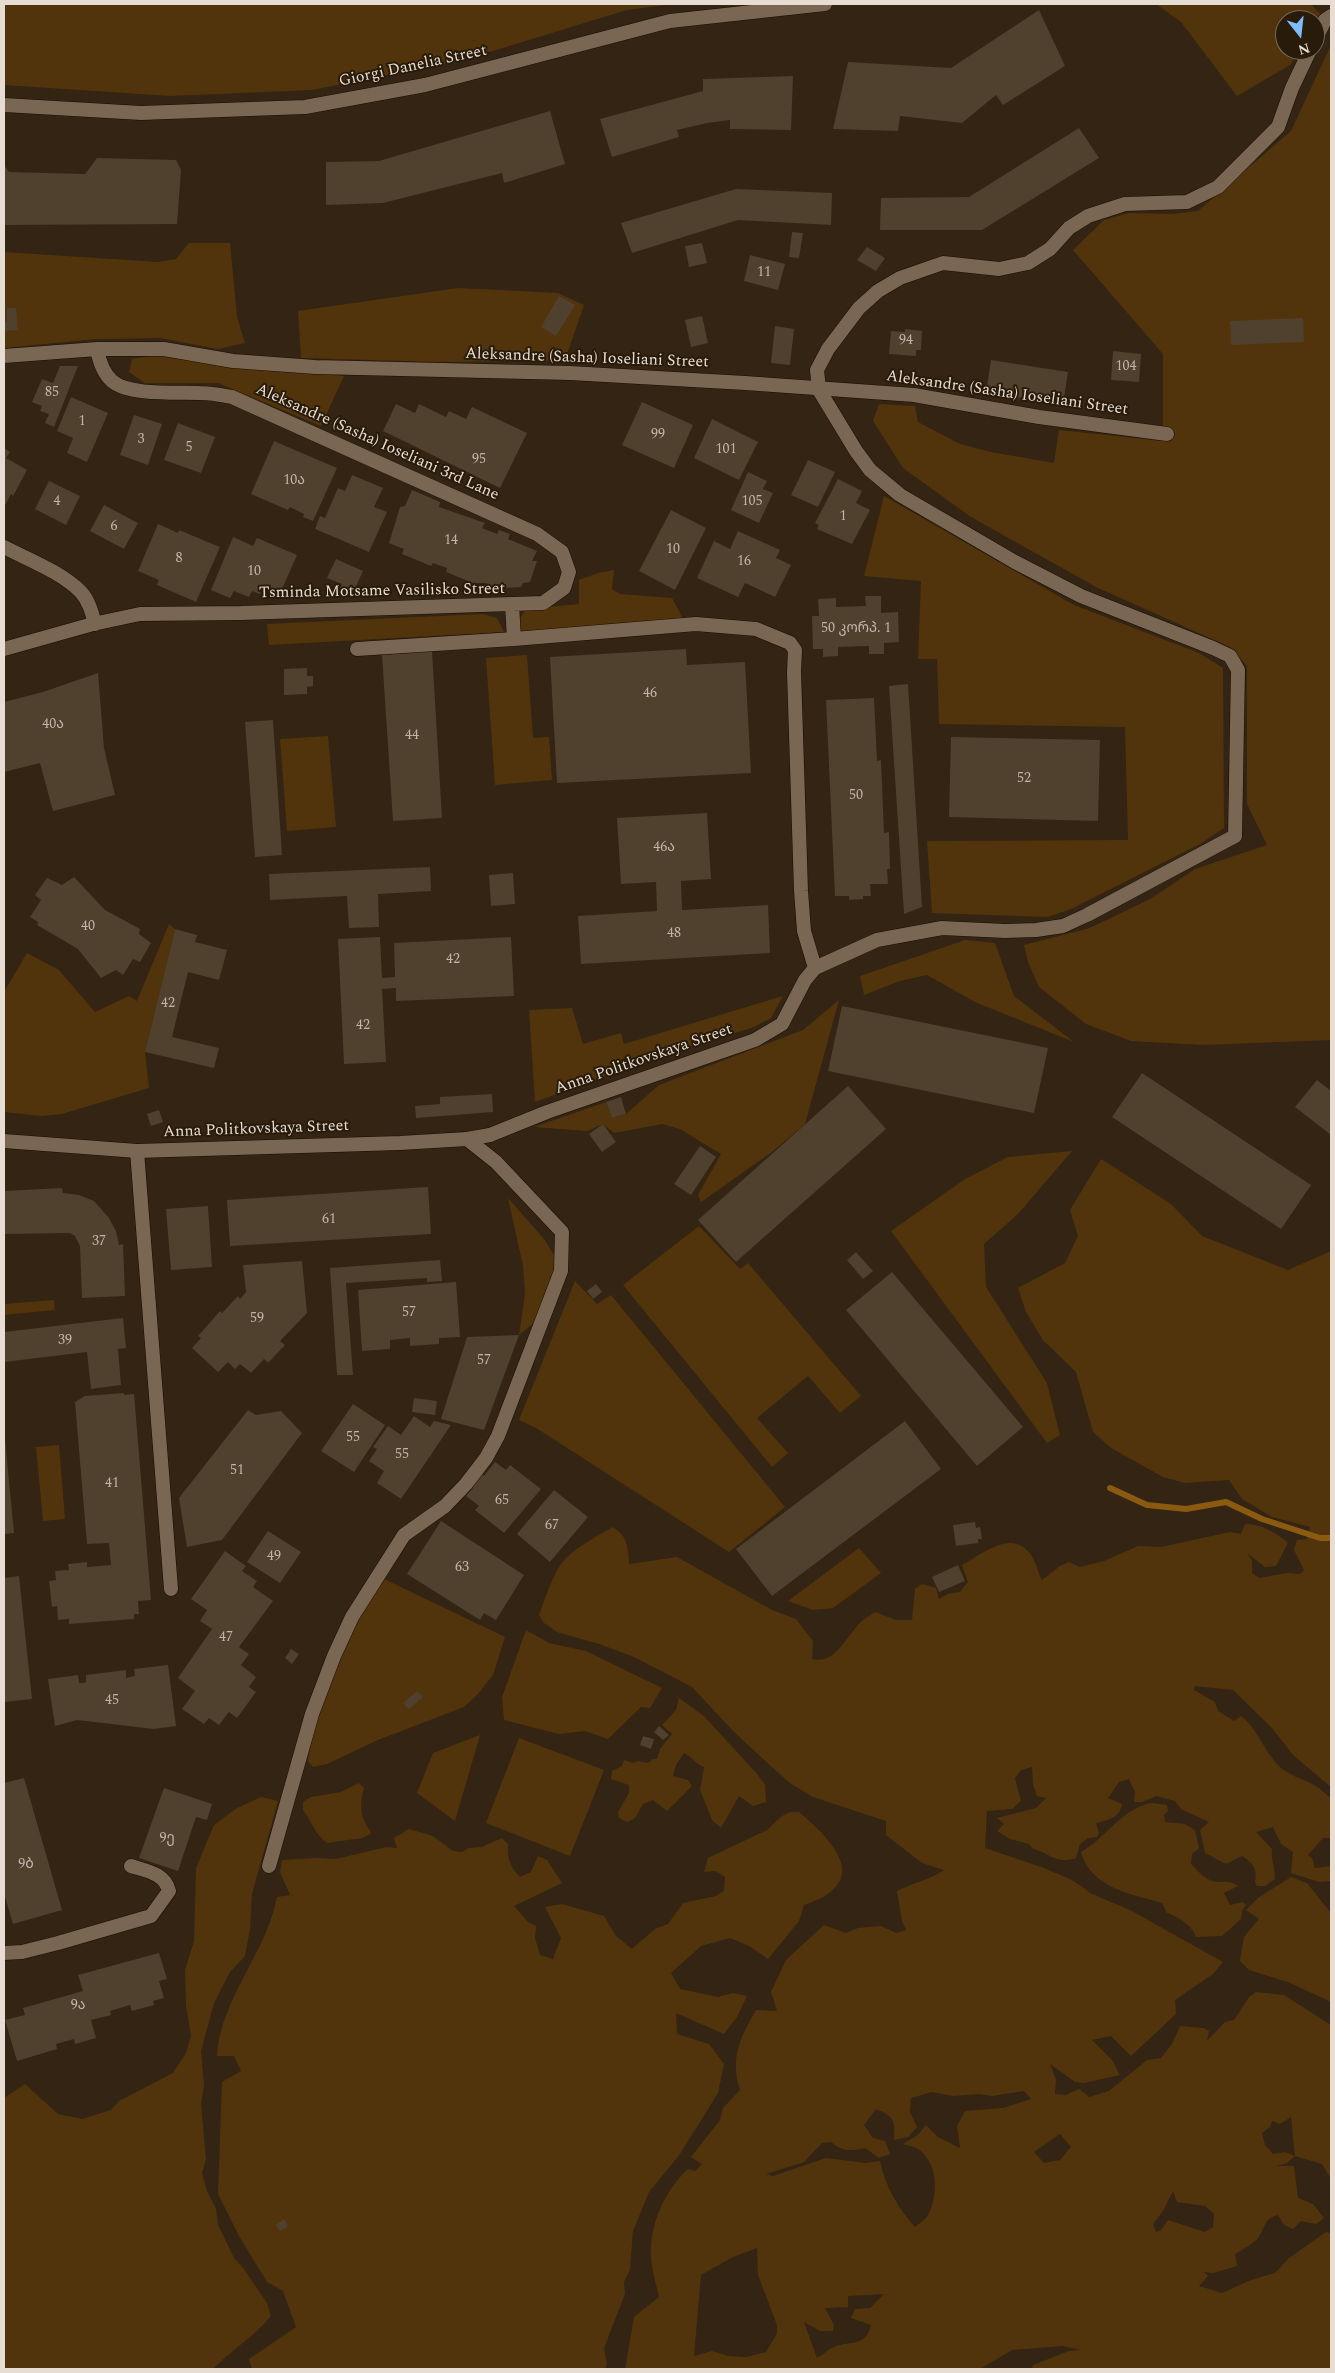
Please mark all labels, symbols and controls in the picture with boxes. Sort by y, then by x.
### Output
north arrow [1275,10,1325,60]
text: N [1296,37,1312,61]
street label: Giorgi Danelia Street [337,42,489,92]
house number: 11 [757,265,771,281]
house number: 94 [899,333,913,349]
street label: Aleksandre (Sasha) Ioseliani Street [465,345,709,373]
house number: 104 [1116,359,1136,375]
street label: Aleksandre (Sasha) Ioseliani Street [885,368,1129,420]
street label: Aleksandre (Sasha) Ioseliani 3rd Lane [252,381,502,505]
house number: 85 [45,385,59,401]
house number: 1 [79,414,85,430]
house number: 99 [651,427,665,443]
house number: 3 [138,432,144,448]
house number: 5 [186,440,192,456]
house number: 101 [716,442,736,458]
house number: 95 [472,452,486,468]
house number: 10ა [283,473,305,489]
house number: 4 [54,494,60,510]
house number: 105 [742,494,762,510]
house number: 1 [840,509,846,525]
house number: 6 [111,519,117,535]
house number: 14 [444,533,458,549]
house number: 10 [666,542,680,558]
house number: 8 [176,551,182,567]
house number: 16 [737,554,751,570]
house number: 10 [247,564,261,580]
street label: Tsminda Motsame Vasilisko Street [259,580,505,604]
house number: 50 კორპ. 1 [821,621,891,637]
house number: 46 [643,686,657,702]
house number: 40ა [42,717,64,733]
house number: 44 [405,728,419,744]
house number: 52 [1017,771,1031,787]
house number: 50 [849,788,863,804]
house number: 46ა [653,840,675,856]
house number: 40 [81,919,95,935]
house number: 48 [667,926,681,942]
house number: 42 [446,952,460,968]
house number: 42 [161,996,175,1012]
house number: 42 [356,1018,370,1034]
street label: Anna Politkovskaya Street [553,1021,735,1099]
street label: Anna Politkovskaya Street [163,1117,349,1143]
house number: 61 [322,1212,336,1228]
house number: 37 [92,1234,106,1250]
house number: 57 [402,1305,416,1321]
house number: 59 [250,1311,264,1327]
house number: 39 [58,1333,72,1349]
house number: 57 [477,1353,491,1369]
house number: 55 [346,1430,360,1446]
house number: 55 [395,1447,409,1463]
house number: 51 [230,1463,244,1479]
house number: 41 [105,1476,119,1492]
house number: 65 [495,1493,509,1509]
house number: 67 [545,1518,559,1534]
house number: 49 [267,1549,281,1565]
house number: 63 [455,1560,469,1576]
house number: 47 [219,1630,233,1646]
house number: 45 [105,1693,119,1709]
house number: 9ე [159,1831,175,1847]
house number: 9ბ [18,1857,34,1873]
house number: 9ა [71,1998,85,2014]

